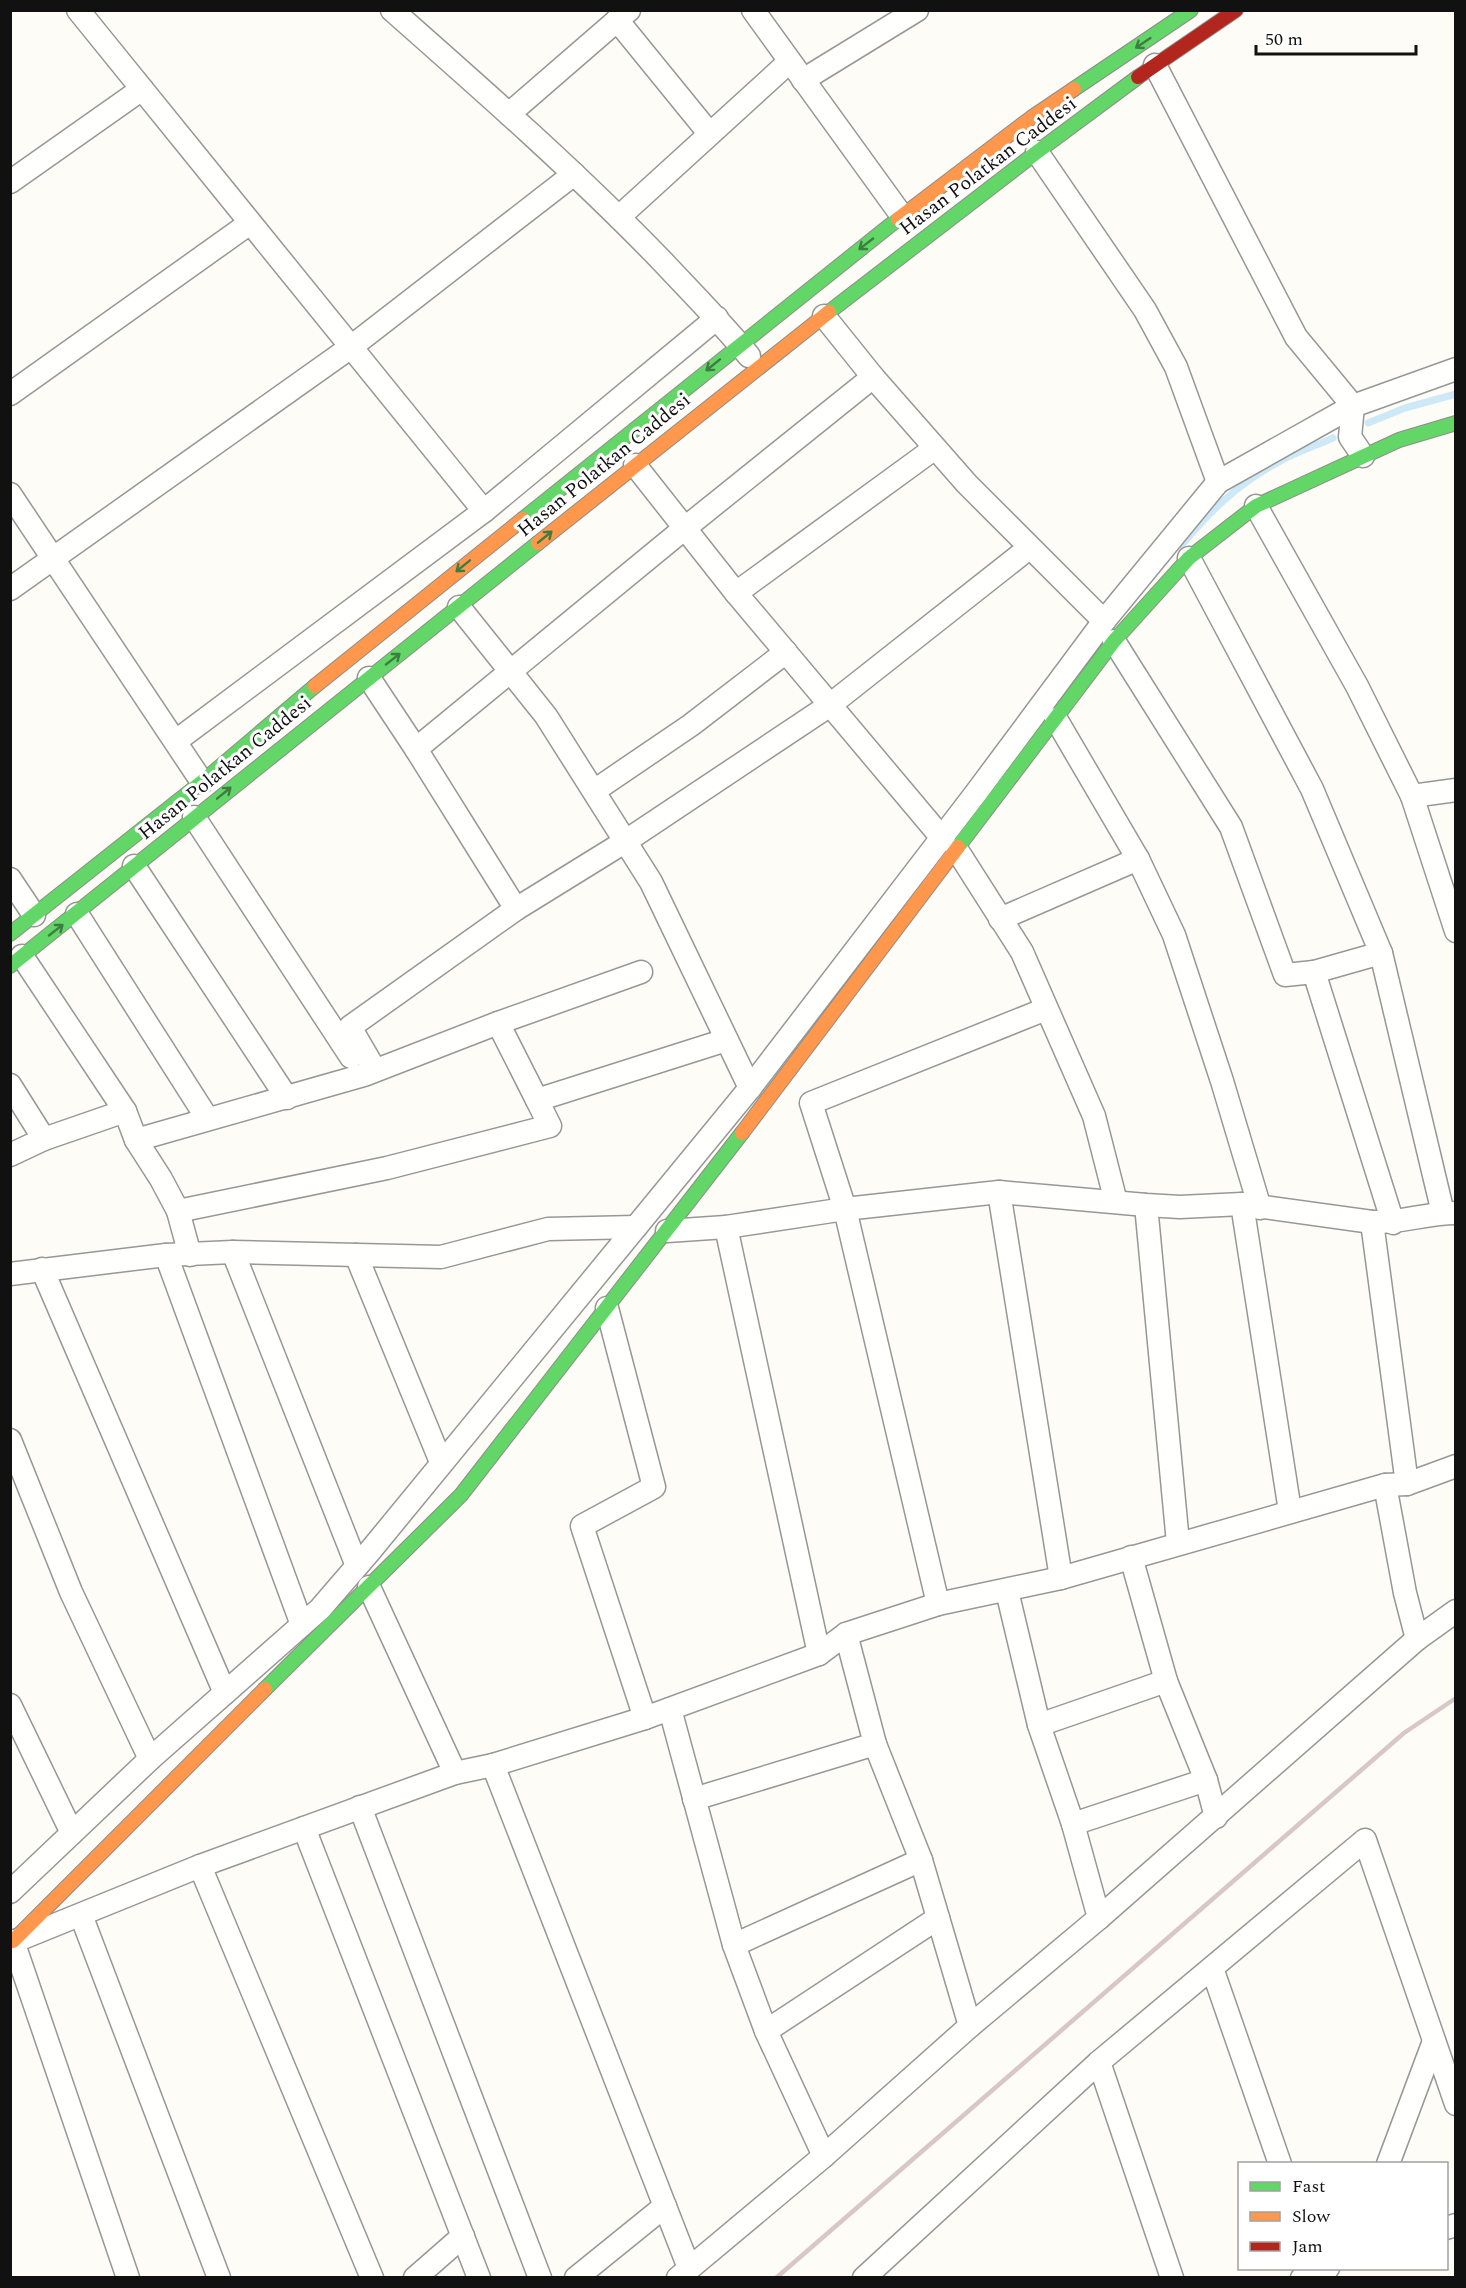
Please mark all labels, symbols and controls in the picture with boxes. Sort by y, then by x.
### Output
scale bar [1256,18,1416,56]
text: 50 m [1265,26,1303,53]
one-way arrow [1135,38,1152,50]
street label: Hasan Polatkan Caddesi [893,89,1083,243]
one-way arrow [858,237,874,250]
one-way arrow [706,359,722,372]
street label: Hasan Polatkan Caddesi [511,386,697,544]
one-way arrow [537,531,553,544]
one-way arrow [456,560,472,573]
one-way arrow [385,652,401,665]
street label: Hasan Polatkan Caddesi [132,689,318,847]
one-way arrow [216,787,232,800]
one-way arrow [48,923,64,936]
legend [1238,2162,1448,2270]
text: Fast [1292,2173,1325,2200]
text: Slow [1292,2203,1331,2230]
text: Jam [1292,2233,1323,2260]

